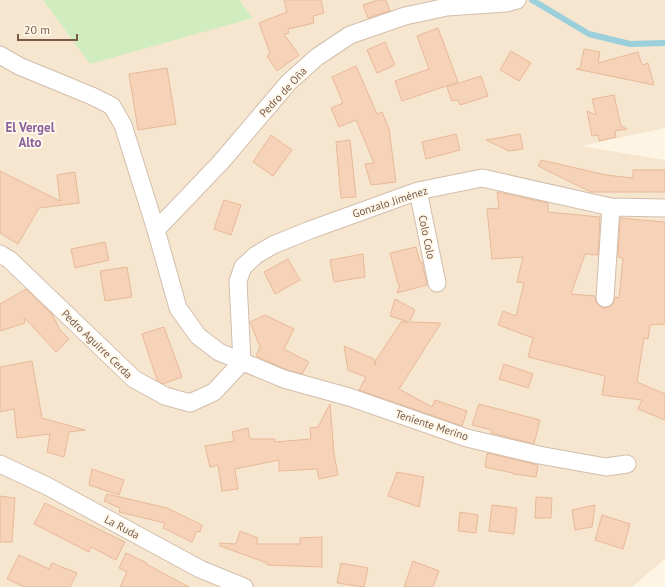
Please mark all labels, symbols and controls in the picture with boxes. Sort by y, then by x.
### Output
scale bar [18,16,77,42]
text: 20 m [24,22,50,37]
street label: Pedro de Oña [256,64,310,120]
district label: El Vergel Alto [6,119,55,151]
street label: Gonzalo Jiménez [351,183,429,221]
street label: Colo Colo [416,214,439,260]
street label: Pedro Aguirre Cerda [59,307,135,381]
street label: Teniente Merino [394,407,470,443]
street label: La Ruda [102,512,142,542]

